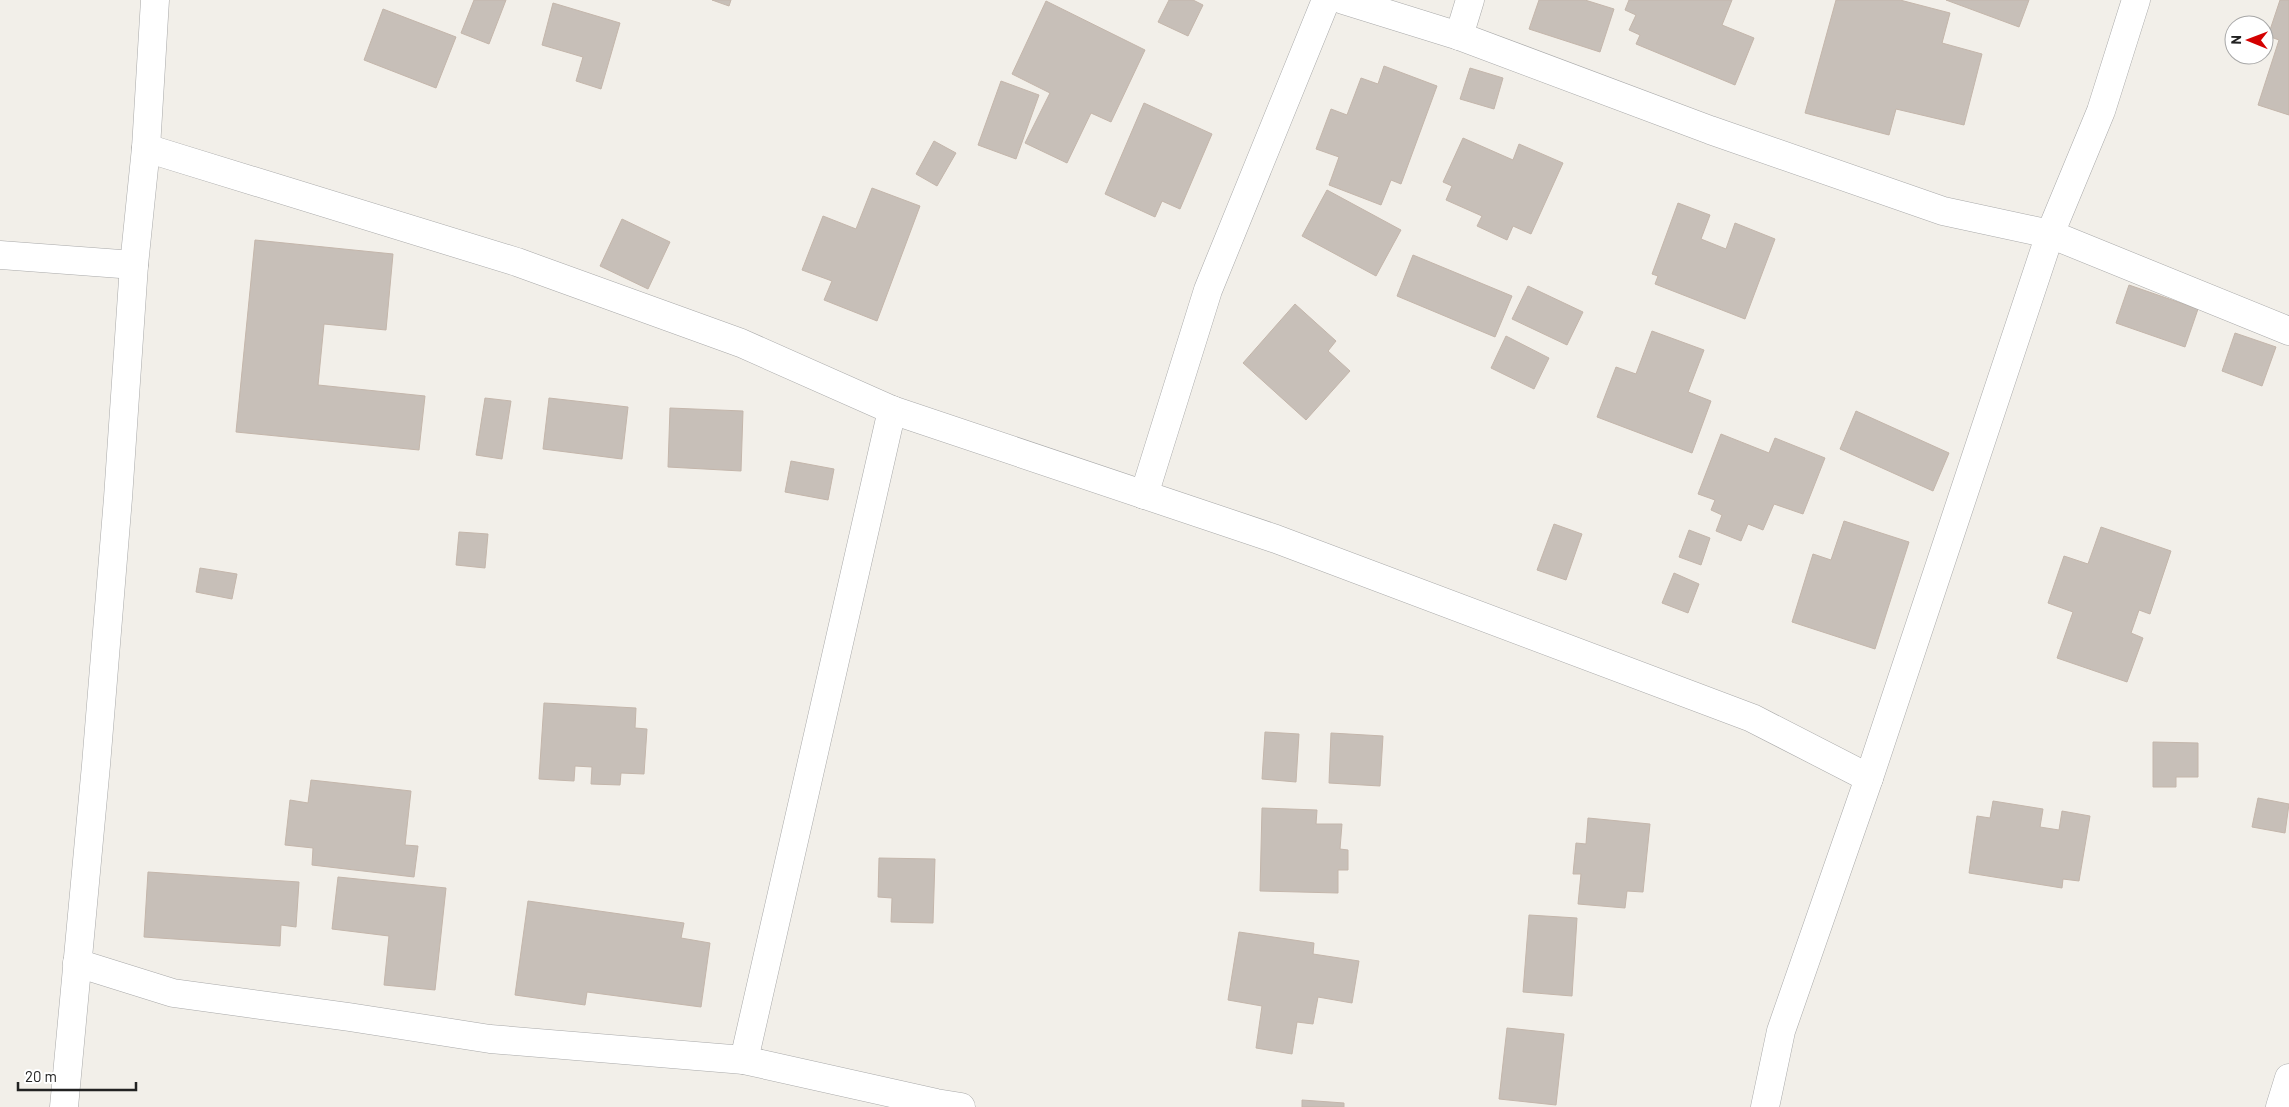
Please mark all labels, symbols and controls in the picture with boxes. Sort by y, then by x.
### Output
north arrow [2224,15,2274,65]
text: N [2227,35,2244,45]
scale bar [18,1060,135,1092]
text: 20 m [25,1067,57,1085]

